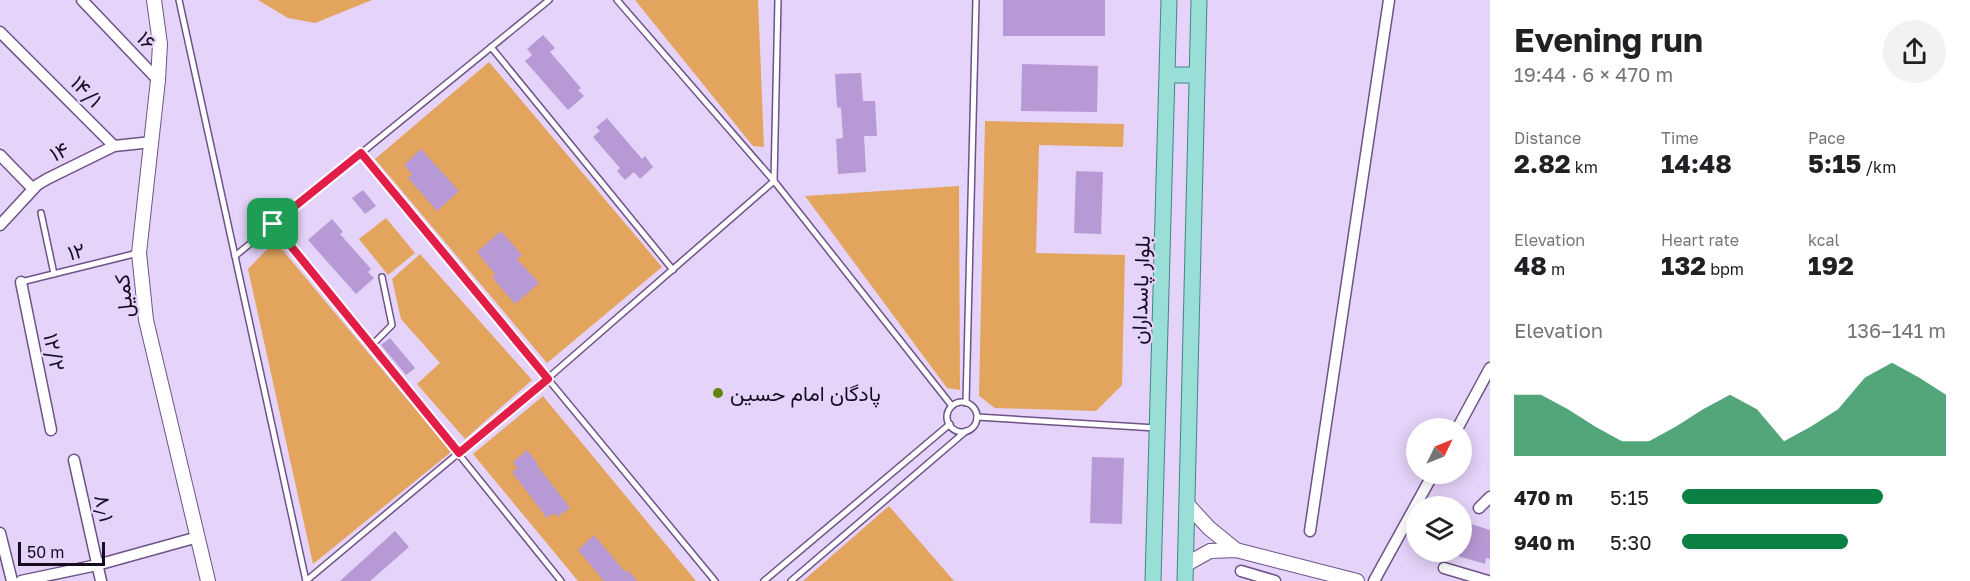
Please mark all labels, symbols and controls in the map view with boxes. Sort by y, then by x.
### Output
text: Evening run [1514,20,1703,59]
button: share [1883,20,1946,83]
street label: ۱۶ [132,25,162,55]
text: 19:44 · 6 × 470 m [1514,62,1673,86]
street label: ۱۴/۱ [66,70,108,112]
text: Distance [1514,128,1581,148]
text: Time [1661,128,1699,148]
text: Pace [1808,128,1845,148]
street label: ۱۴ [45,135,73,167]
text: 2.82 [1514,148,1571,179]
text: 14:48 [1661,148,1732,179]
text: 5:15 [1808,148,1861,179]
text: km [1571,157,1598,177]
text: /km [1861,157,1896,177]
pin [247,198,298,249]
icon: arrive [256,207,289,240]
text: Elevation [1514,230,1585,250]
text: Heart rate [1661,230,1739,250]
text: kcal [1808,230,1840,250]
street label: بلوار پاسداران [1125,235,1157,345]
street label: ۱۲ [65,236,87,266]
text: 48 [1514,250,1547,281]
text: 132 [1661,250,1706,281]
text: 192 [1808,250,1854,281]
text: m [1547,259,1565,279]
text: bpm [1706,259,1744,279]
street label: کمیل [108,273,138,319]
text: Elevation [1514,318,1603,342]
text: 136–141 m [1848,318,1946,342]
street label: ۱۲/۲ [38,331,72,373]
place label: پادگان امام حسین [730,380,881,408]
marker: پادگان امام حسین [711,386,725,400]
north arrow [1406,418,1472,484]
map controls [1406,418,1472,562]
text: 470 m [1514,485,1573,509]
text: 5:15 [1610,485,1649,509]
street label: ۸٫۱ [89,492,121,524]
button: layers [1406,496,1472,562]
text: 940 m [1514,530,1575,554]
text: 5:30 [1610,530,1652,554]
scale bar [18,539,105,566]
text: 50 m [27,542,64,562]

